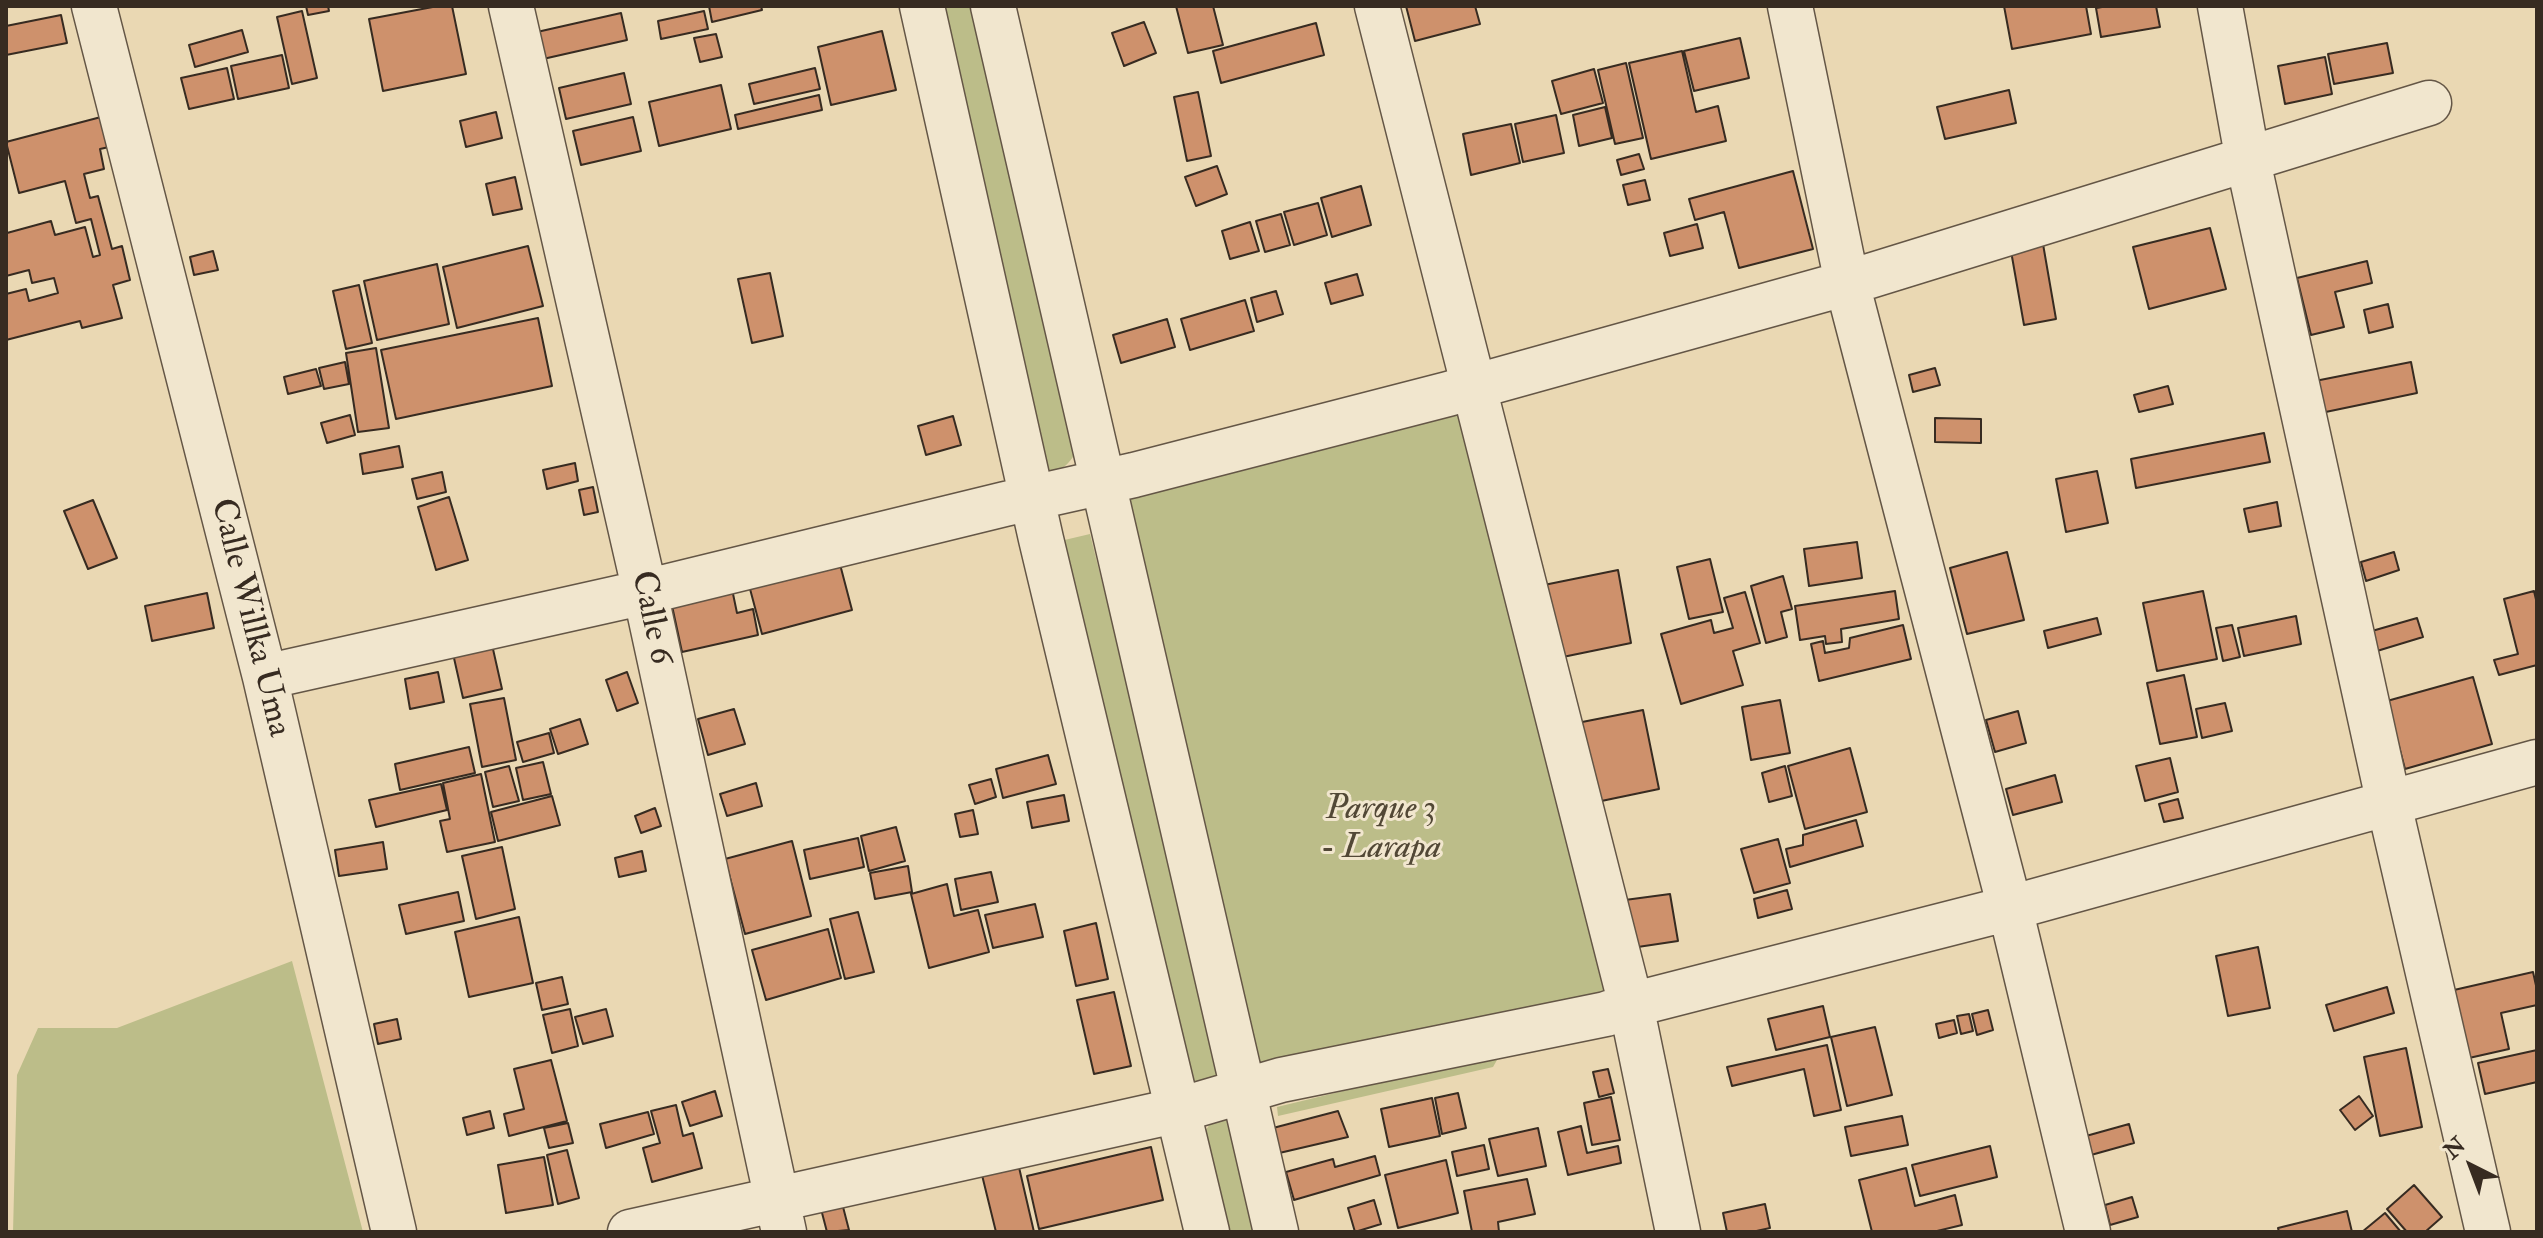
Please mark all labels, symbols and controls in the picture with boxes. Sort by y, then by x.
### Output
street label: Calle Willka Uma [200,495,298,741]
street label: Calle 6 [620,568,680,668]
park label: Parque 3 - Larapa [1321,791,1441,870]
north arrow [2431,1126,2511,1206]
text: N [2438,1131,2472,1165]

